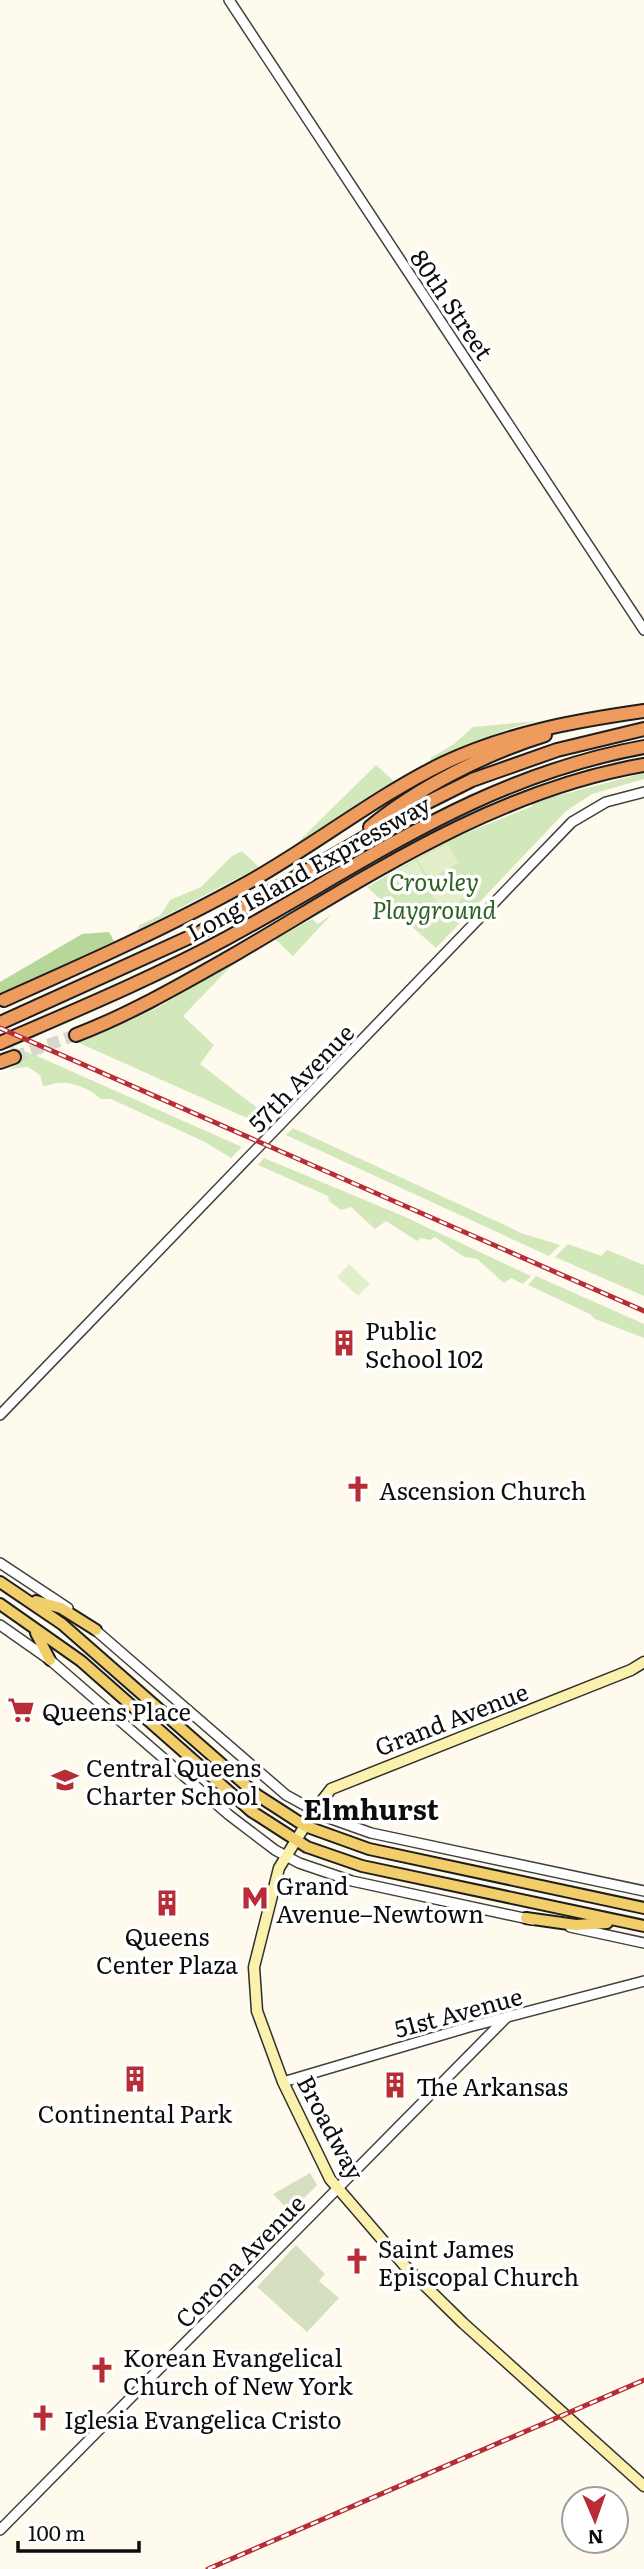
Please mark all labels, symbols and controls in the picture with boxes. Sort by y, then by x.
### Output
street label: 80th Street [403,242,503,366]
street label: Long Island Expressway [180,785,436,949]
park label: Crowley Playground [372,863,497,926]
street label: 57th Avenue [239,1015,361,1139]
place label: Public School 102 [365,1312,483,1375]
building icon: Public School 102 [329,1328,359,1358]
place label: Ascension Church [379,1472,587,1507]
church icon: Ascension Church [343,1474,373,1504]
street label: Grand Avenue [369,1673,533,1763]
place label: Queens Place [42,1693,191,1728]
supermarket icon: Queens Place [6,1695,36,1725]
place label: Central Queens Charter School [86,1749,261,1812]
school or university icon: Central Queens Charter School [50,1765,80,1795]
district label: Elmhurst [303,1787,439,1829]
place label: Grand Avenue–Newtown [276,1867,484,1930]
metro station icon: Grand Avenue–Newtown [240,1883,270,1913]
building icon: Queens Center Plaza [152,1888,182,1918]
place label: Queens Center Plaza [96,1918,238,1981]
street label: 51st Avenue [390,1977,526,2045]
building icon: Continental Park [120,2064,150,2094]
street label: Broadway [290,2068,374,2186]
place label: The Arkansas [416,2068,568,2103]
building icon: The Arkansas [380,2070,410,2100]
place label: Continental Park [38,2095,233,2130]
street label: Corona Avenue [166,2185,312,2335]
place label: Saint James Episcopal Church [378,2230,579,2293]
church icon: Saint James Episcopal Church [342,2246,372,2276]
place label: Korean Evangelical Church of New York [123,2339,353,2402]
church icon: Korean Evangelical Church of New York [87,2355,117,2385]
place label: Iglesia Evangelica Cristo [64,2401,342,2436]
church icon: Iglesia Evangelica Cristo [28,2403,58,2433]
north arrow [560,2485,630,2555]
scale bar [18,2510,138,2554]
text: 100 m [28,2516,85,2547]
text: N [587,2524,604,2552]

